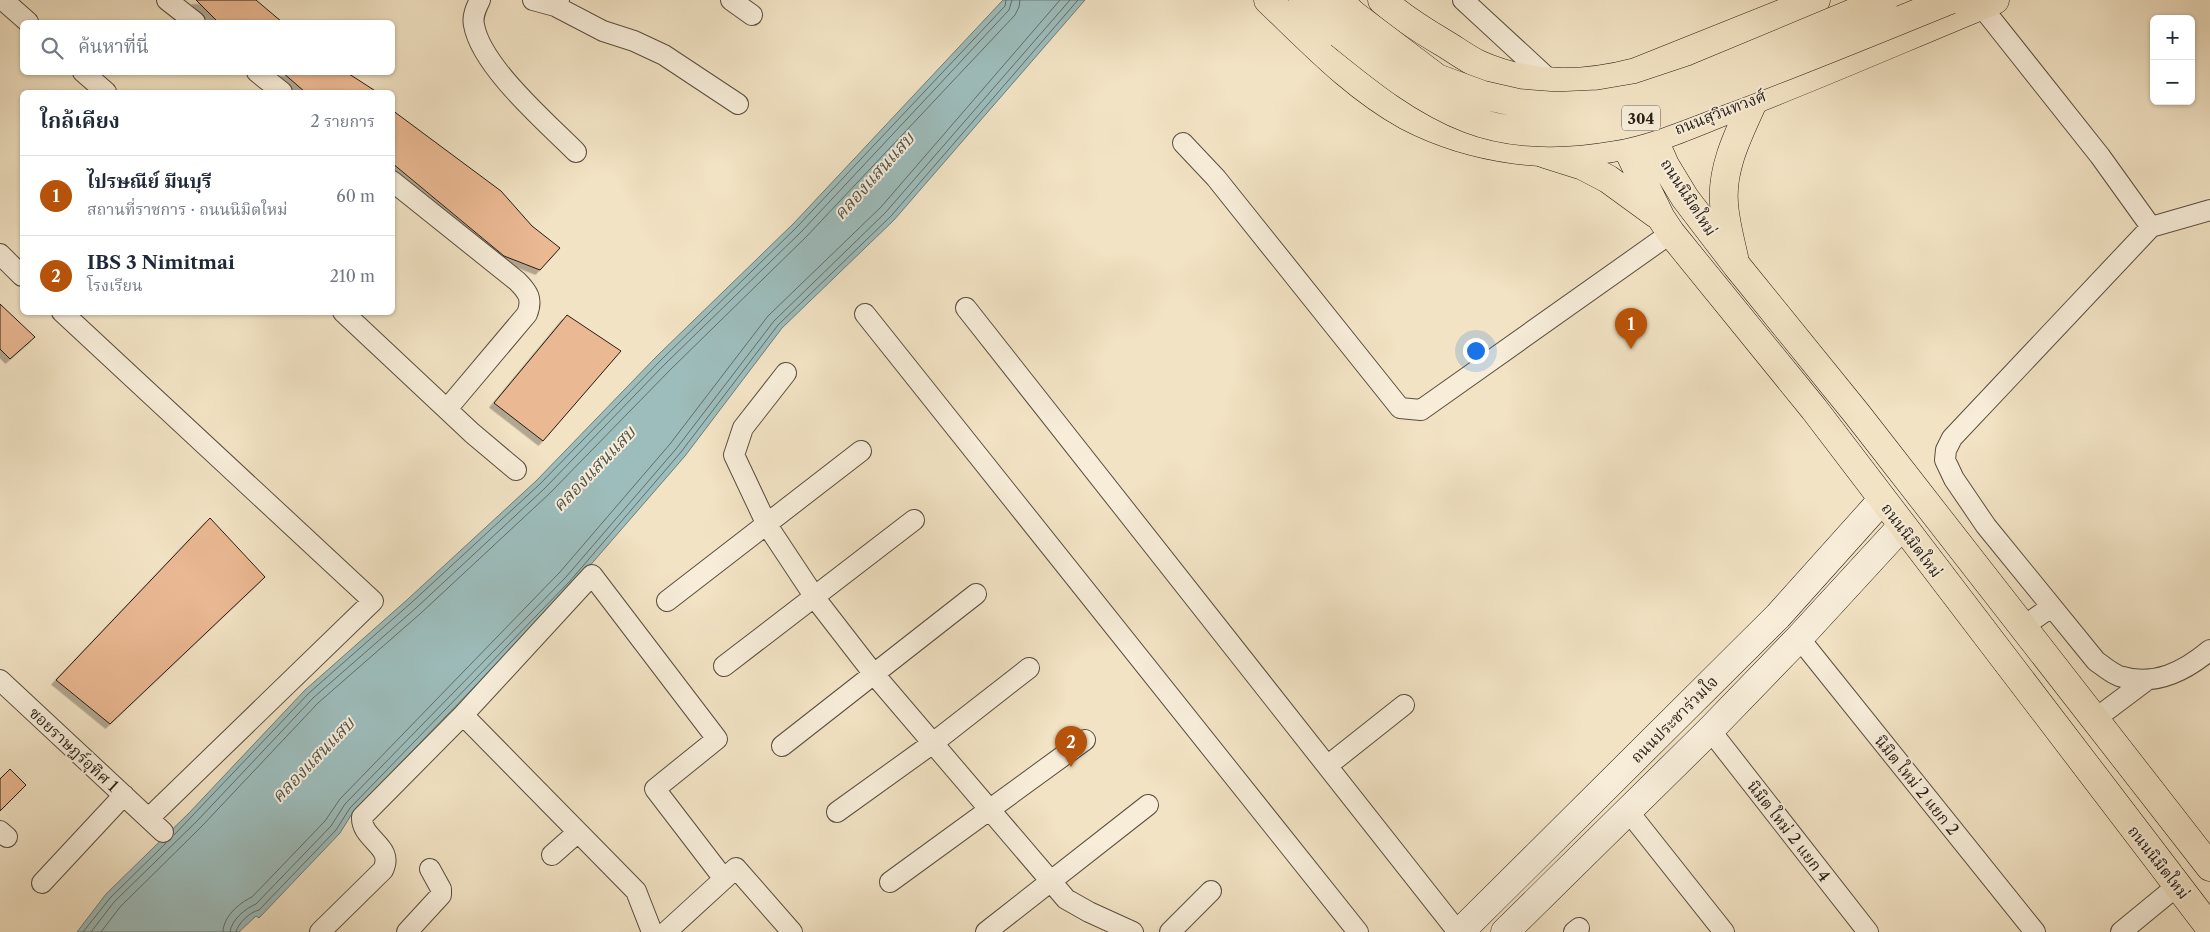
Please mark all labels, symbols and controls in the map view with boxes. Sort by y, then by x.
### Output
map controls [2150,15,2195,105]
button: + [2150,15,2195,60]
search box [20,20,395,75]
icon: search [38,34,66,62]
text: ค้นหาที่นี่ [78,35,149,58]
button: − [2150,60,2195,105]
street label: ถนนสุวินทวงศ์ [1671,85,1769,141]
road number: 304 [1622,106,1660,130]
text: ใกล้เคียง [40,108,120,133]
text: 2 รายการ [311,111,375,131]
water label: คลองแสนแสบ [829,126,920,224]
street label: ถนนนิมิตใหม่ [1657,155,1721,239]
text: ไปรษณีย์ มีนบุรี [87,170,211,193]
text: 1 [52,186,60,206]
text: 60 m [336,186,375,206]
text: สถานที่ราชการ · ถนนนิมิตใหม่ [87,199,288,219]
text: IBS 3 Nimitmai [87,251,235,274]
text: 2 [51,266,61,286]
text: 210 m [330,266,375,286]
text: โรงเรียน [87,275,143,295]
pin: 1 [1615,308,1647,349]
your location [1463,338,1489,364]
water label: คลองแสนแสบ [548,420,641,516]
street label: ถนนนิมิตใหม่ [1877,499,1947,581]
street label: ถนนประชาร่วมใจ [1626,671,1722,767]
street label: ซอยราษฎร์อุทิศ 1 [24,703,123,797]
water label: คลองแสนแสบ [267,711,360,807]
pin: 2 [1055,726,1087,767]
street label: นิมิต ใหม่ 2 แยก 2 [1871,731,1963,839]
street label: นิมิต ใหม่ 2 แยก 4 [1743,776,1835,886]
street label: ถนนนิมิตใหม่ [2124,821,2194,903]

